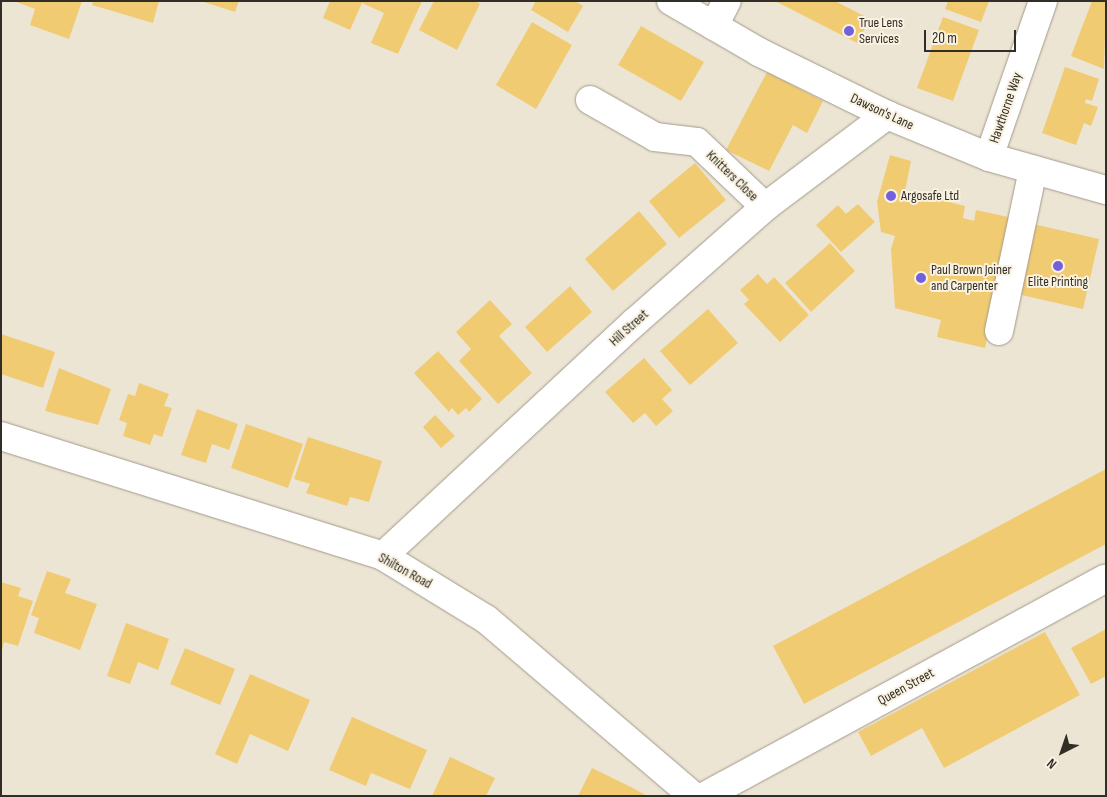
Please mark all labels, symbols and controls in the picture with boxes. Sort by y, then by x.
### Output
place label: True Lens Services [859,15,903,48]
scale bar [927,20,1020,52]
marker: True Lens Services [843,25,855,37]
text: 20 m [932,29,957,48]
street label: Hawthorne Way [986,70,1026,146]
street label: Dawson's Lane [848,90,916,134]
street label: Knitters Close [702,147,762,205]
place label: Argosafe Ltd [901,188,959,204]
marker: Argosafe Ltd [885,190,897,202]
marker: Elite Printing [1052,260,1064,272]
place label: Paul Brown Joiner and Carpenter [931,262,1012,294]
marker: Paul Brown Joiner and Carpenter [915,272,927,284]
place label: Elite Printing [1028,274,1088,290]
street label: Hill Street [606,306,652,350]
street label: Shilton Road [375,549,435,593]
street label: Queen Street [875,665,937,709]
north arrow [1037,727,1087,777]
text: N [1043,755,1060,773]

